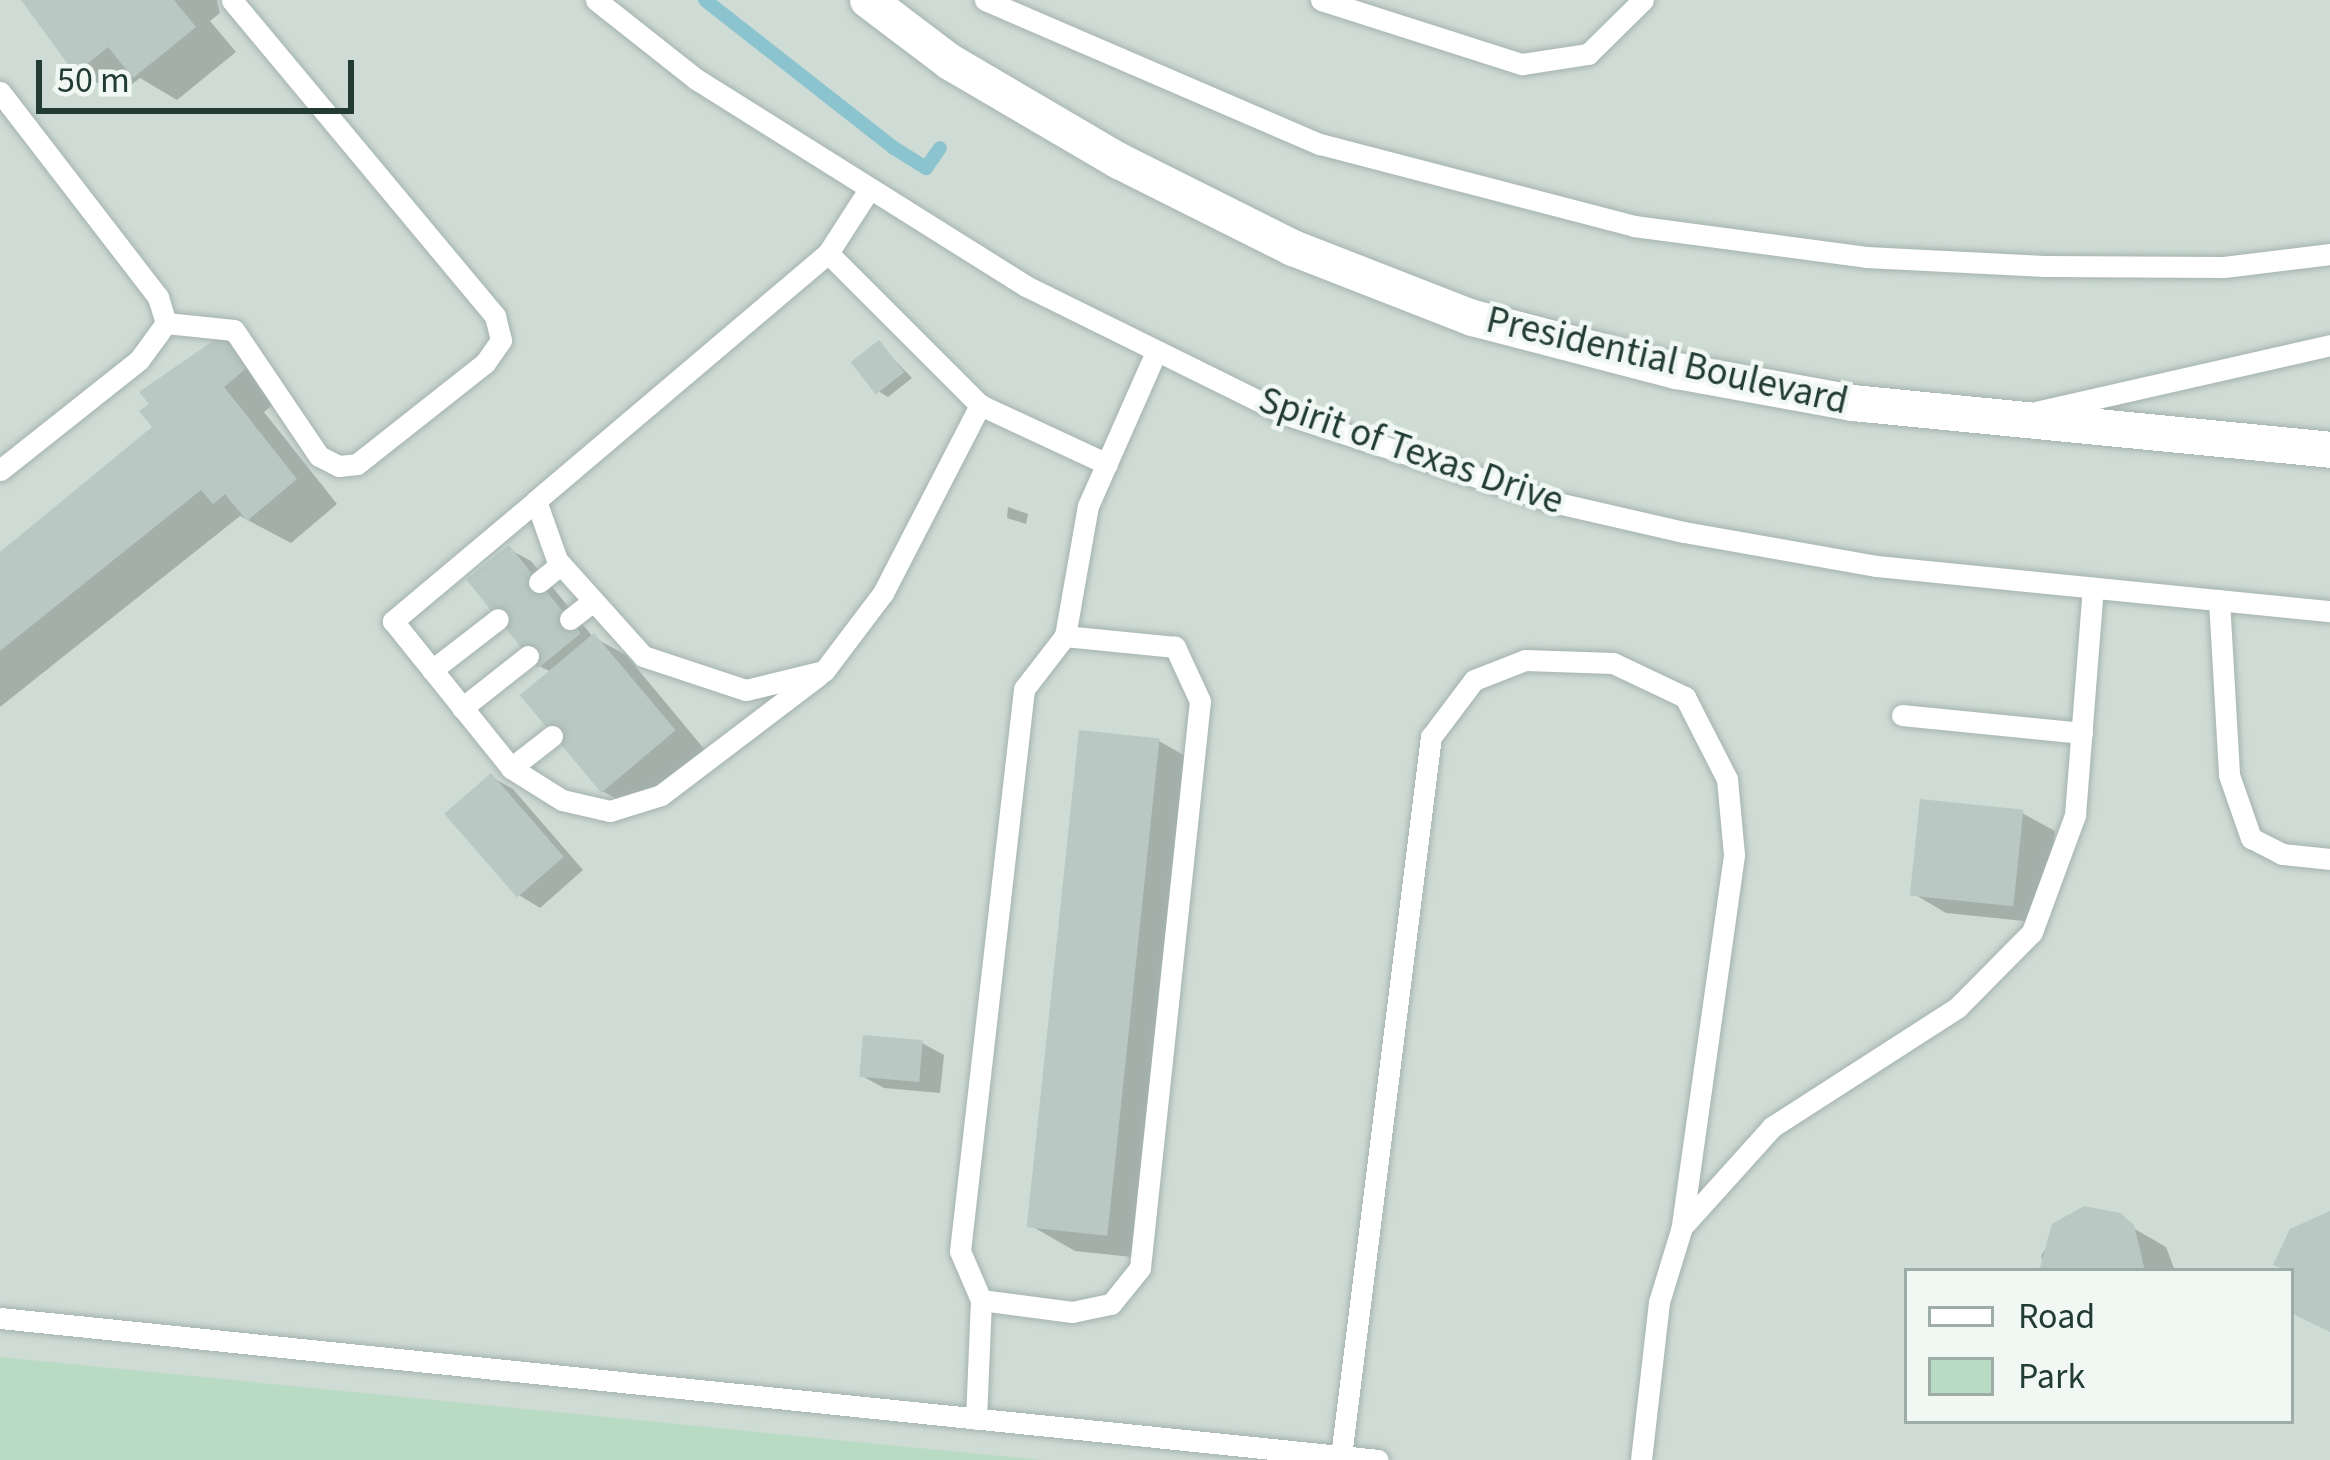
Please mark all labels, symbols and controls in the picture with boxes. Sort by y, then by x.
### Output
scale bar [42,36,360,110]
text: 50 m [57,55,130,106]
street label: Presidential Boulevard [1482,297,1852,425]
street label: Spirit of Texas Drive [1253,377,1569,525]
legend [1904,1268,2294,1424]
text: Road [2018,1291,2095,1342]
text: Park [2018,1351,2085,1402]

